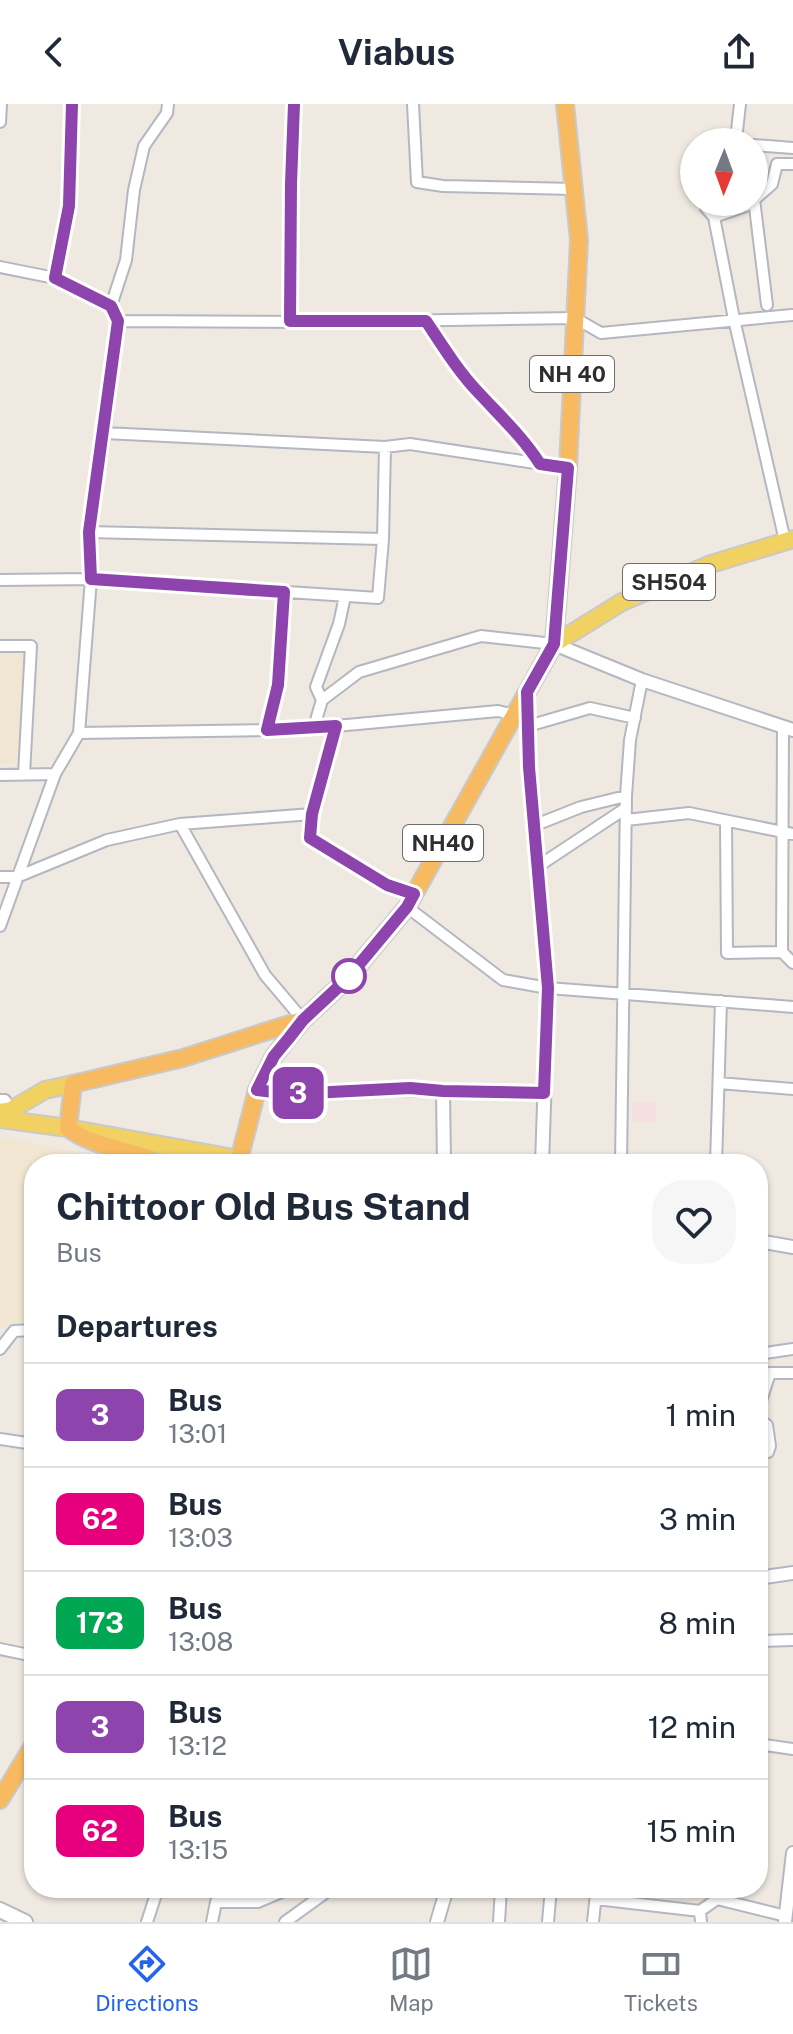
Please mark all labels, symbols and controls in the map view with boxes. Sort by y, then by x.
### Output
icon: back [32,30,76,74]
icon: share [717,30,761,74]
text: Viabus [338,31,455,73]
north arrow [680,128,768,216]
map controls [680,128,768,216]
road number: NH 40 [530,356,614,392]
road number: SH504 [623,564,715,600]
road number: NH40 [403,825,483,861]
unlabelled marker [332,959,366,993]
line badge: 3 [272,1067,324,1119]
text: 3 [289,1076,307,1109]
button: heart [652,1180,736,1264]
text: Chittoor Old Bus Stand [56,1184,471,1229]
text: Bus [56,1237,102,1268]
text: Departures [56,1308,218,1344]
text: Bus [168,1382,222,1418]
text: 1 min [666,1397,736,1433]
text: 3 [91,1398,109,1431]
text: 13:01 [168,1418,227,1449]
text: Bus [168,1486,222,1522]
text: 3 min [659,1501,736,1537]
text: 62 [82,1502,118,1535]
text: 13:03 [168,1522,233,1553]
text: Bus [168,1590,222,1626]
text: 8 min [658,1605,736,1641]
text: 173 [76,1606,124,1639]
text: 13:08 [168,1626,233,1657]
text: Bus [168,1694,222,1730]
text: 12 min [648,1709,736,1745]
text: 3 [91,1710,109,1743]
text: 13:12 [168,1730,227,1761]
text: Bus [168,1798,222,1834]
text: 15 min [646,1813,736,1849]
text: 62 [82,1814,118,1847]
text: 13:15 [168,1834,228,1865]
tab: Directions [95,1942,199,2016]
tab: Map [389,1942,434,2016]
tab: Tickets [624,1942,698,2016]

